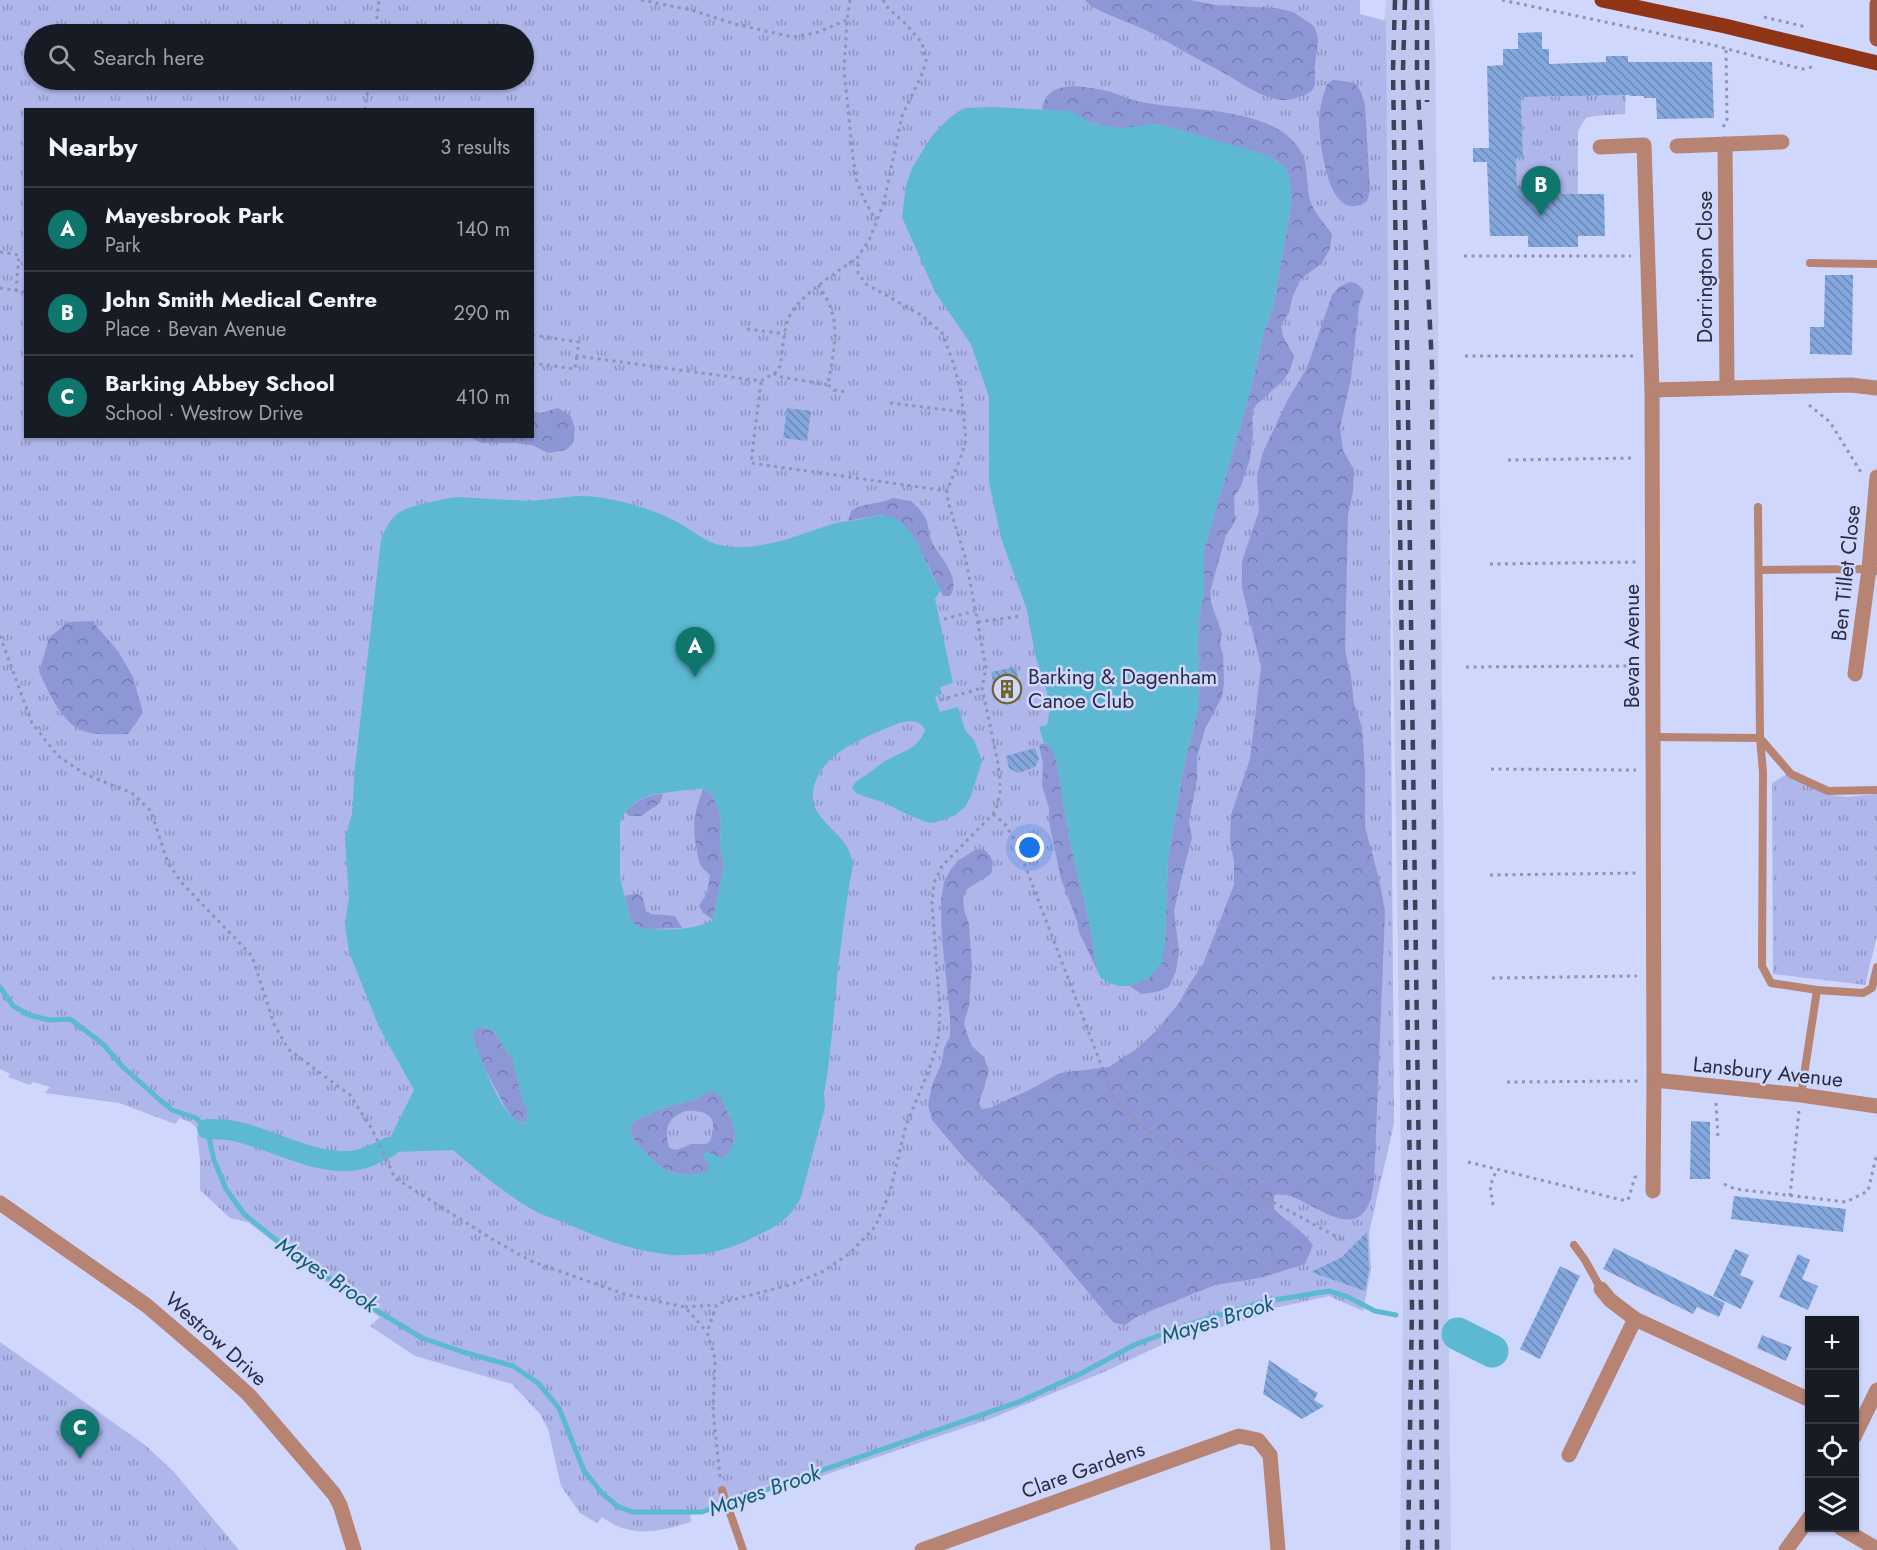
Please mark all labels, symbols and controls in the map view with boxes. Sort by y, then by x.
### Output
search box [24,24,534,90]
icon: search [45,41,78,74]
text: Search here [93,41,204,73]
text: Nearby [48,128,137,166]
text: 3 results [440,133,510,162]
pin: B [1522,166,1560,216]
street label: Dorrington Close [1690,191,1720,343]
text: Mayesbrook Park [105,199,284,231]
text: A [60,215,75,244]
text: 140 m [456,215,510,244]
text: Park [105,231,141,260]
text: John Smith Medical Centre [105,283,377,315]
text: B [61,299,74,328]
text: 290 m [454,299,510,328]
text: Place · Bevan Avenue [105,315,286,344]
text: Barking Abbey School [105,367,335,399]
text: C [60,383,75,412]
text: 410 m [456,383,510,412]
text: School · Westrow Drive [105,399,303,428]
street label: Ben Tillet Close [1824,503,1868,643]
street label: Bevan Avenue [1617,584,1647,708]
pin: A [676,628,714,677]
place label: Barking & Dagenham Canoe Club [1028,662,1217,716]
building icon: Barking & Dagenham Canoe Club [991,673,1023,705]
your location [1015,833,1044,862]
street label: Lansbury Avenue [1691,1049,1845,1095]
water label: Mayes Brook [270,1228,385,1321]
street label: Westrow Drive [158,1285,274,1393]
water label: Mayes Brook [1157,1286,1279,1351]
map controls [1805,1316,1859,1532]
button: + [1805,1316,1859,1370]
button: − [1805,1370,1859,1424]
pin: C [60,1410,100,1459]
button: locate [1805,1424,1859,1478]
street label: Clare Gardens [1017,1434,1149,1506]
water label: Mayes Brook [704,1455,826,1524]
button: layers [1805,1478,1859,1532]

